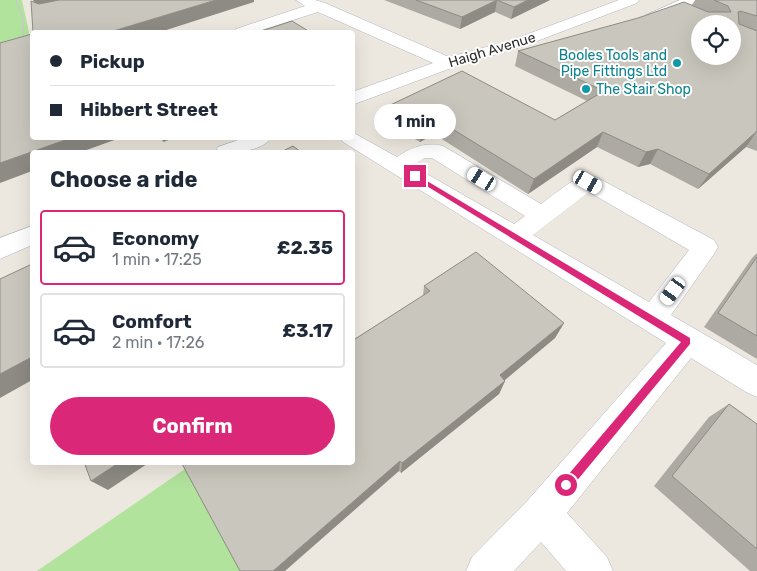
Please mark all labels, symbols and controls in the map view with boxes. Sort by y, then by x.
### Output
map controls [691,15,741,65]
button: locate [691,15,741,65]
street label: Haigh Avenue [446,29,538,71]
place label: Booles Tools and Pipe Fittings Ltd [559,47,667,80]
text: Pickup [80,50,145,73]
marker: Booles Tools and Pipe Fittings Ltd [671,57,683,69]
place label: The Stair Shop [596,81,691,98]
marker: The Stair Shop [580,83,592,95]
text: Hibbert Street [80,98,218,121]
callout: 1 min [374,104,456,138]
text: 1 min [395,112,435,131]
route end [404,165,426,187]
car [465,165,498,193]
text: Choose a ride [50,166,197,193]
car [571,168,604,196]
icon: car [52,225,97,270]
text: Economy [112,227,199,250]
text: £2.35 [277,236,333,259]
text: 1 min · 17:25 [112,250,202,269]
car [658,274,687,308]
icon: car [52,308,97,353]
text: Comfort [112,310,192,333]
text: £3.17 [282,319,333,342]
text: 2 min · 17:26 [112,333,204,352]
button: Confirm [50,397,335,455]
route start [555,474,577,496]

